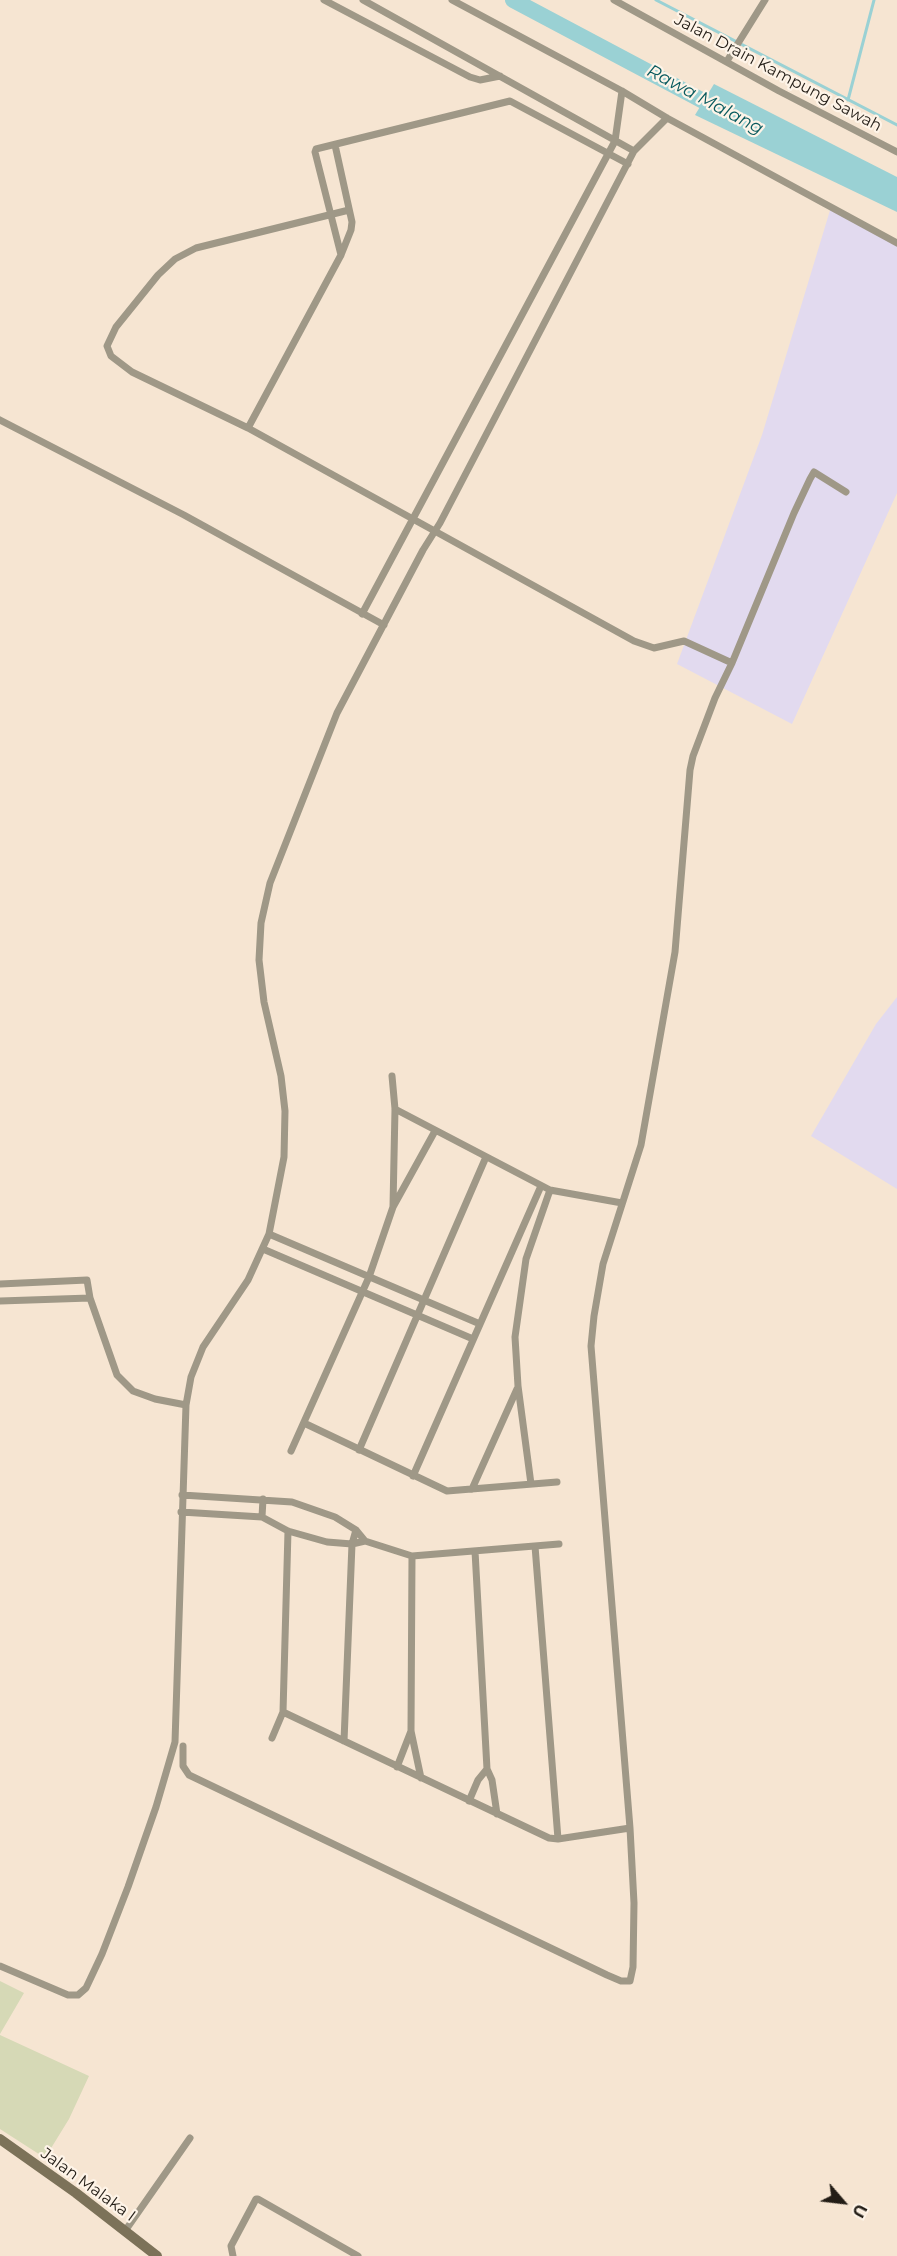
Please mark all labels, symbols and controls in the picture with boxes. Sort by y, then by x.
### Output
street label: Jalan Drain Kampung Sawah [671,10,885,136]
water label: Rawa Malang [643,60,767,140]
street label: Jalan Malaka I [37,2144,139,2226]
north arrow [813,2172,873,2232]
text: U [848,2201,871,2221]

